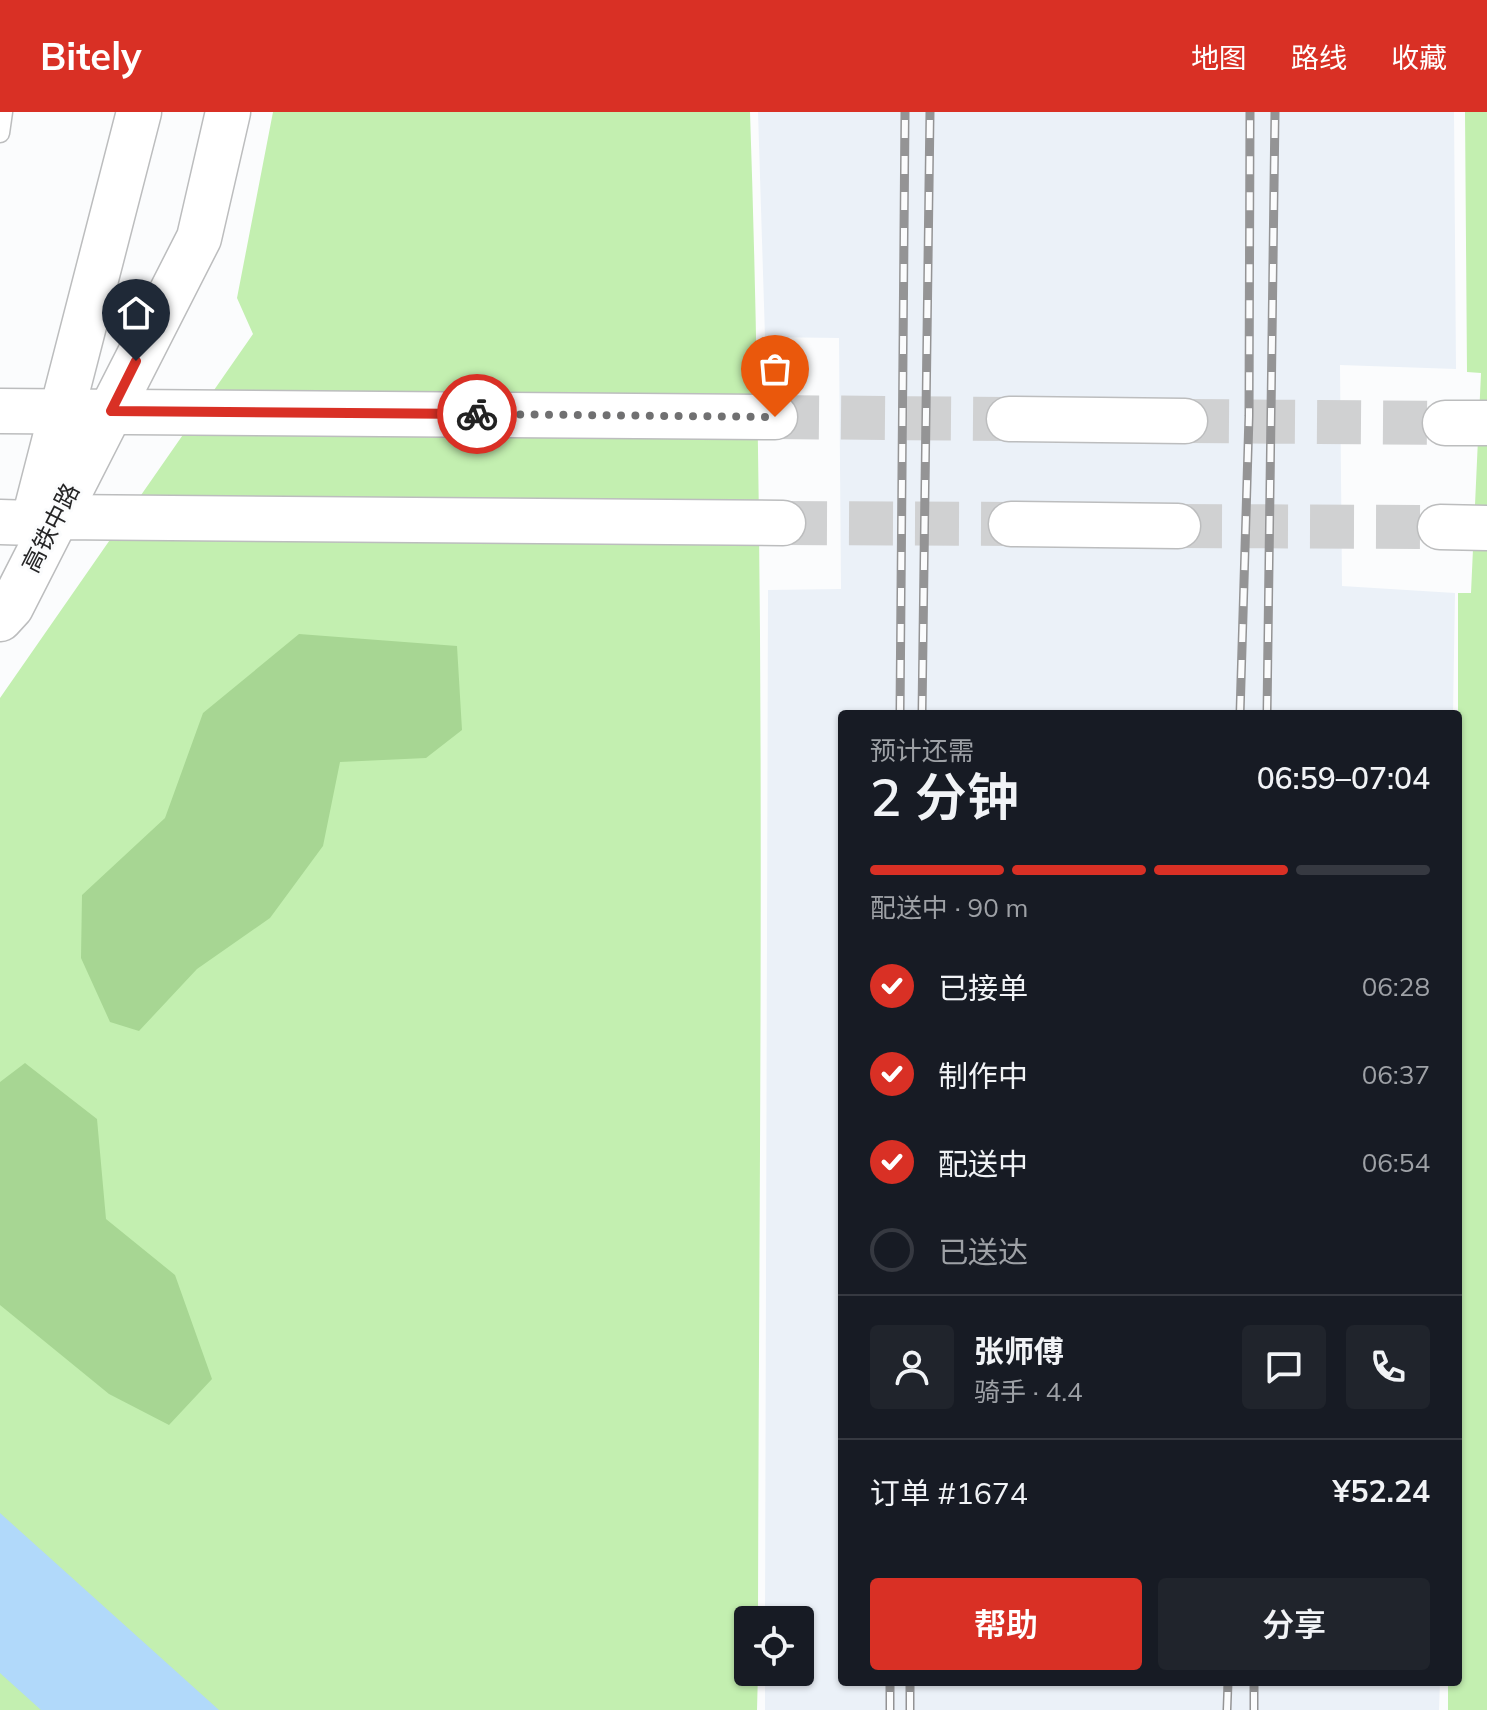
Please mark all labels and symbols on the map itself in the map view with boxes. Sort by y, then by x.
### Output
pin [102,279,170,361]
pin [741,335,809,417]
courier [437,374,517,454]
street label: 高铁中路 [15,478,85,577]

